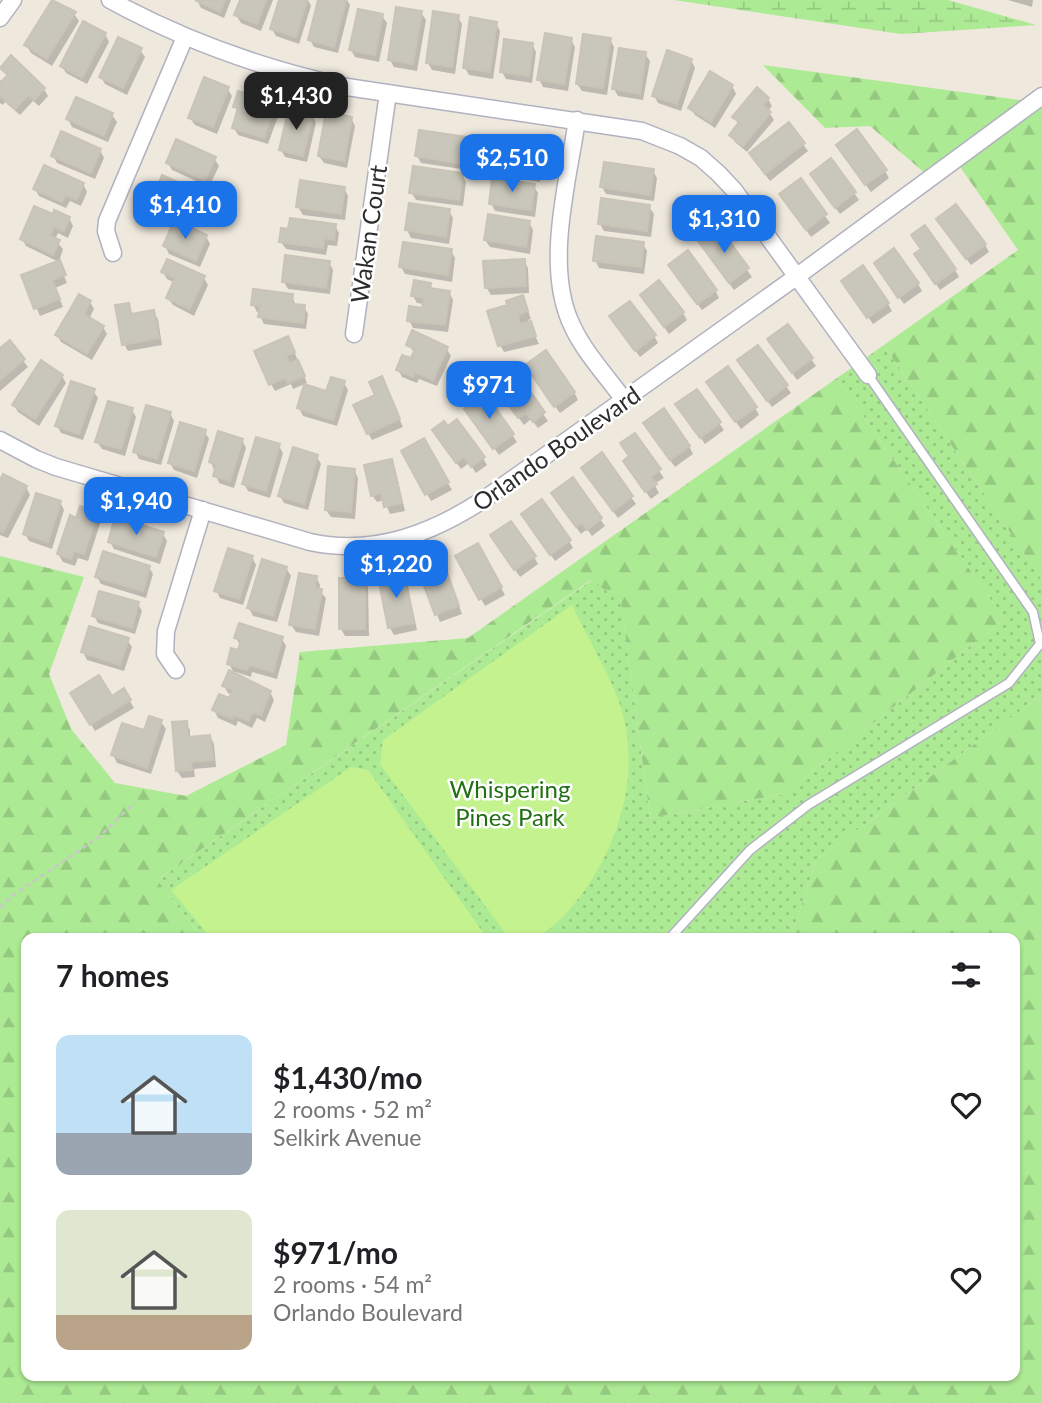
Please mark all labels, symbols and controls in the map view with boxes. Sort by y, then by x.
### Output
pin: $1,430 [239,72,353,132]
text: $1,430 [260,81,332,109]
pin: $2,510 [455,134,569,194]
text: $2,510 [476,143,548,171]
street label: Wakan Court [344,163,392,305]
pin: $1,410 [128,182,242,241]
text: $1,410 [149,190,221,218]
pin: $1,310 [667,196,781,255]
text: $1,310 [688,204,760,232]
pin: $971 [448,362,530,421]
text: $971 [462,370,516,398]
street label: Orlando Boulevard [467,379,645,517]
pin: $1,940 [79,477,193,537]
text: $1,940 [100,486,172,514]
pin: $1,220 [339,540,453,600]
text: $1,220 [360,549,432,577]
park label: Whispering Pines Park [450,774,570,831]
icon: filters [947,956,985,994]
text: 7 homes [56,957,169,993]
text: $1,430/mo [273,1059,422,1095]
icon: home [112,1063,196,1147]
icon: heart [947,1086,985,1124]
text: 2 rooms · 52 m² [273,1095,432,1123]
text: Selkirk Avenue [273,1123,422,1151]
text: $971/mo [273,1234,398,1270]
icon: home [112,1238,196,1322]
icon: heart [947,1261,985,1299]
text: 2 rooms · 54 m² [273,1270,432,1298]
text: Orlando Boulevard [273,1298,463,1326]

